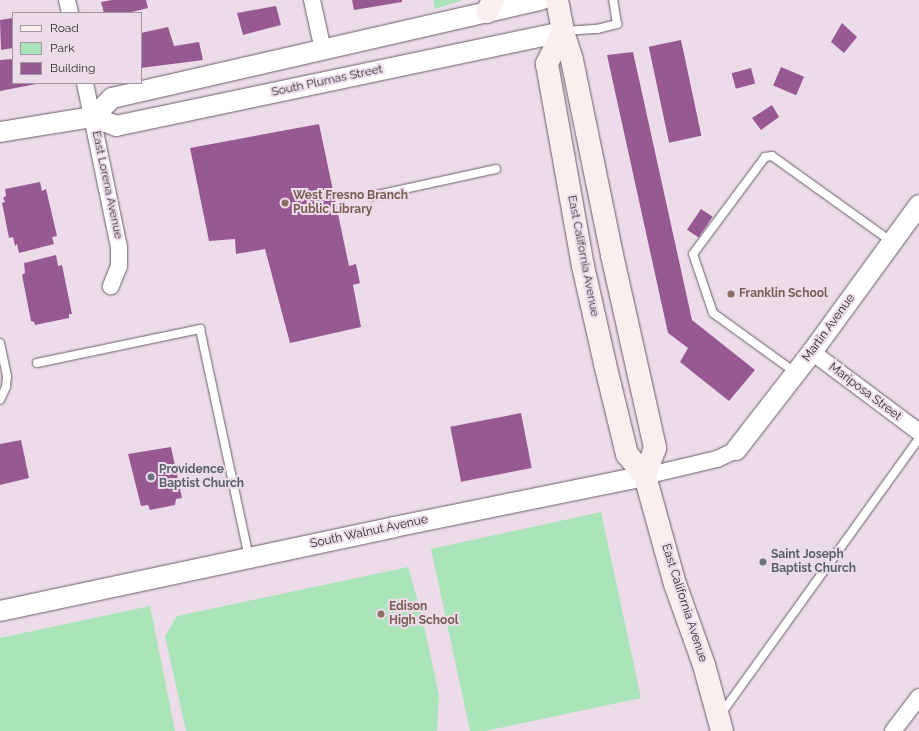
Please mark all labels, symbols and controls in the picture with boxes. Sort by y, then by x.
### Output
legend [12,12,142,84]
text: Road [50,21,79,35]
text: Park [50,41,75,55]
text: Building [50,61,96,75]
street label: South Plumas Street [270,62,384,100]
street label: East Lorena Avenue [88,129,126,241]
place label: West Fresno Branch Public Library [293,189,408,217]
street label: East California Avenue [564,194,602,318]
marker: West Fresno Branch Public Library [280,198,290,208]
place label: Franklin School [739,287,828,301]
marker: Franklin School [726,289,736,299]
street label: Martin Avenue [800,291,858,365]
street label: Mariposa Street [826,360,904,424]
place label: Providence Baptist Church [159,463,244,491]
marker: Providence Baptist Church [146,472,156,482]
street label: South Walnut Avenue [308,512,430,552]
street label: East California Avenue [658,542,710,664]
place label: Saint Joseph Baptist Church [771,548,856,576]
marker: Saint Joseph Baptist Church [758,557,768,567]
place label: Edison High School [389,600,458,628]
marker: Edison High School [376,609,386,619]

